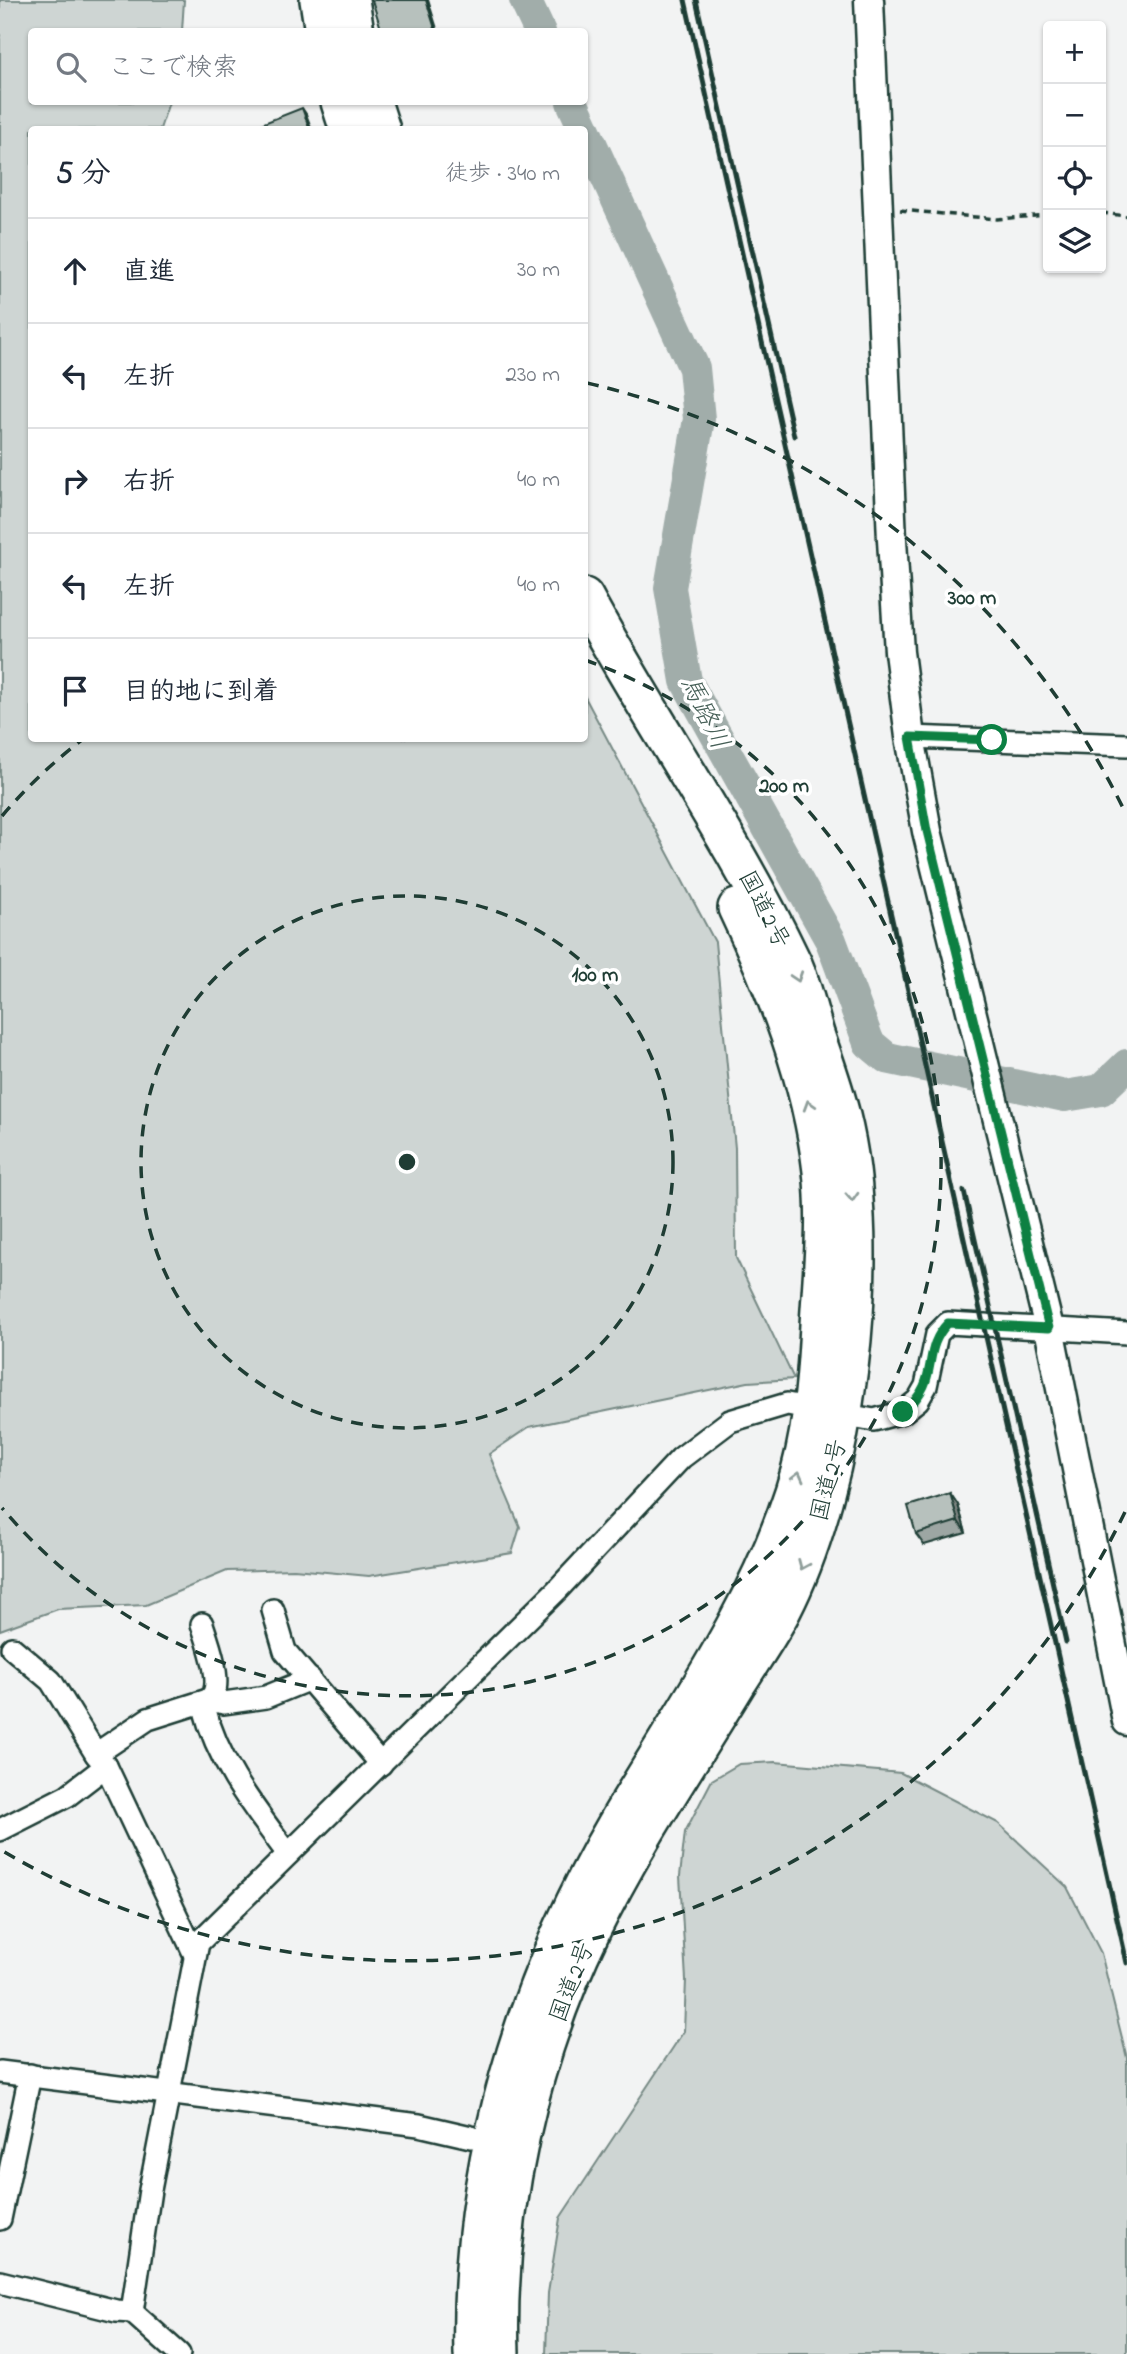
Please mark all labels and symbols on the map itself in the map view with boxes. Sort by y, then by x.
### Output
text: 300 m [947,584,996,614]
water label: 馬路川 [669,670,737,757]
route start [976,724,1007,755]
text: 200 m [758,772,809,802]
street label: 国道2号 [728,865,797,955]
text: 100 m [572,961,618,991]
one-way arrow [789,970,803,983]
one-way arrow [803,1099,818,1111]
centre of rings [395,1150,419,1174]
one-way arrow [844,1191,859,1202]
route end [887,1396,918,1427]
street label: 国道2号 [803,1436,858,1526]
one-way arrow [790,1470,804,1482]
one-way arrow [797,1558,811,1570]
street label: 国道2号 [542,1937,605,2028]

